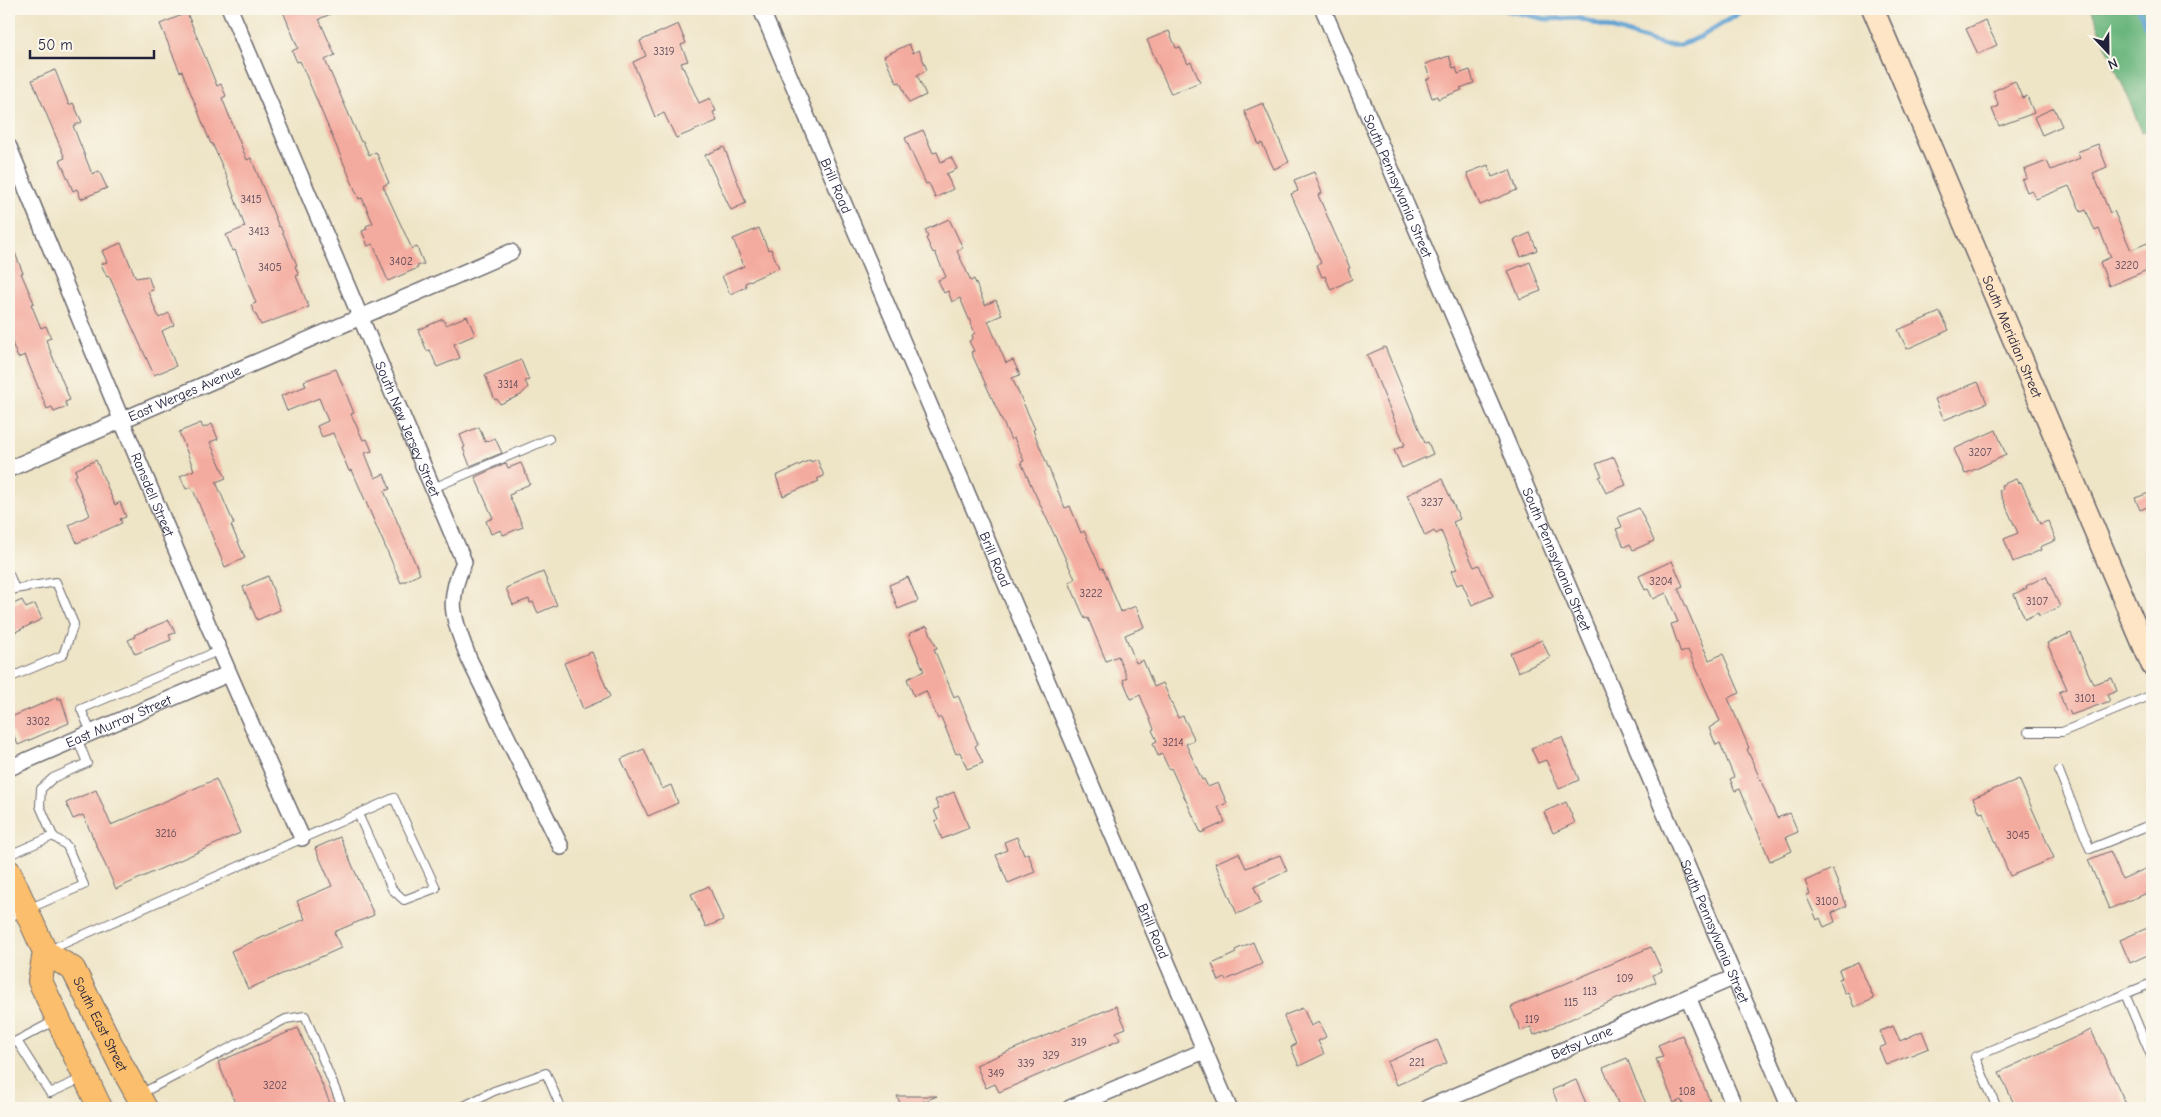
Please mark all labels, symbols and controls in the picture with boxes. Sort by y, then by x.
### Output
scale bar [30,28,154,60]
north arrow [2084,28,2134,78]
text: 50 m [38,36,73,54]
house number: 3319 [653,45,675,58]
text: N [2105,54,2120,73]
street label: South Pennsylvania Street [1360,111,1436,261]
street label: Brill Road [817,155,856,216]
house number: 3415 [240,193,262,206]
house number: 3413 [249,225,269,238]
house number: 3402 [389,255,413,268]
house number: 3220 [2115,259,2139,272]
house number: 3405 [258,261,282,274]
street label: South Meridian Street [1979,273,2046,401]
street label: South New Jersey Street [371,359,444,500]
street label: East Werges Avenue [125,361,243,425]
house number: 3314 [498,378,518,391]
house number: 3207 [1968,446,1992,459]
street label: Ransdell Street [128,450,178,540]
street label: South Pennsylvania Street [1519,485,1595,635]
house number: 3237 [1421,496,1443,509]
street label: Brill Road [976,529,1015,589]
house number: 3204 [1649,575,1673,588]
house number: 3222 [1080,587,1103,600]
house number: 3107 [2026,595,2048,608]
street label: East Murray Street [63,691,175,751]
house number: 3101 [2075,692,2095,705]
house number: 3302 [26,715,50,728]
house number: 3214 [1163,736,1183,749]
house number: 3216 [155,827,177,840]
house number: 3045 [2006,829,2030,842]
street label: South Pennsylvania Street [1677,857,1753,1006]
house number: 3100 [1815,895,1839,908]
street label: Brill Road [1134,901,1173,961]
house number: 109 [1617,972,1634,985]
street label: South East Street [70,974,132,1075]
house number: 113 [1583,985,1597,998]
house number: 115 [1564,996,1578,1009]
house number: 119 [1525,1013,1539,1026]
street label: Betsy Lane [1548,1022,1615,1063]
house number: 319 [1071,1036,1087,1049]
house number: 329 [1042,1049,1060,1062]
house number: 221 [1409,1056,1425,1069]
house number: 339 [1018,1057,1035,1070]
house number: 349 [988,1067,1005,1080]
house number: 3202 [263,1079,287,1092]
house number: 108 [1679,1085,1696,1098]

